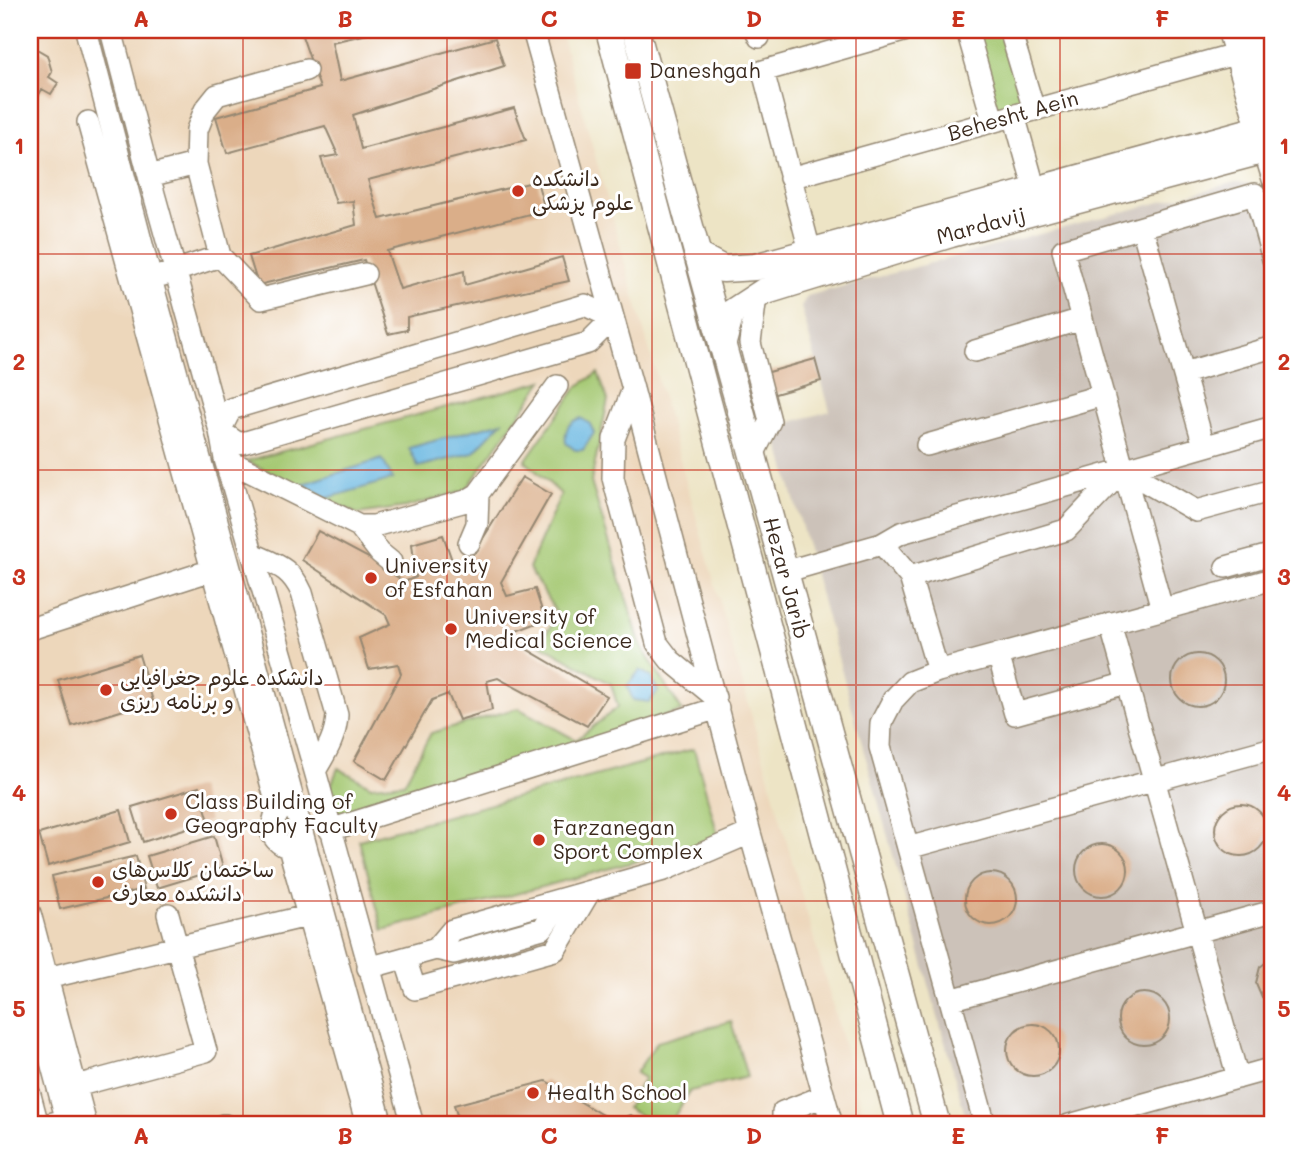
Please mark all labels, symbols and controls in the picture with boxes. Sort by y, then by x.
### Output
text: A [133,3,149,33]
text: B [337,3,353,33]
text: C [540,3,558,33]
text: D [746,3,762,33]
text: E [951,3,965,33]
text: F [1155,3,1169,33]
place label: Daneshgah [649,56,760,83]
marker: Daneshgah [623,61,643,81]
street label: Behesht Aein [944,83,1081,146]
text: 1 [14,130,24,160]
text: 1 [1279,130,1289,160]
place label: دانشکده علوم پزشکی [532,164,634,219]
marker: دانشکده علوم پزشکی [510,183,526,199]
street label: Mardavij [933,200,1028,249]
text: 2 [13,346,25,376]
text: 2 [1278,346,1290,376]
street label: Hezar Jarib [758,514,817,641]
place label: University of Esfahan [385,551,492,602]
text: 3 [12,561,26,591]
text: 3 [1277,561,1291,591]
marker: University of Esfahan [363,570,379,586]
place label: University of Medical Science [465,602,632,653]
marker: University of Medical Science [443,621,459,637]
place label: دانشکده علوم جغرافیایی و برنامه ریزی [120,663,324,715]
marker: دانشکده علوم جغرافیایی و برنامه ریزی [98,682,114,698]
text: 4 [12,777,26,807]
text: 4 [1277,777,1291,807]
place label: Class Building of Geography Faculty [185,787,378,838]
marker: Class Building of Geography Faculty [163,806,179,822]
place label: Farzanegan Sport Complex [553,813,703,864]
marker: Farzanegan Sport Complex [531,832,547,848]
place label: ساختمان کلاس‌های دانشکده معارف [112,855,274,906]
marker: ساختمان کلاس‌های دانشکده معارف [90,874,106,890]
text: 5 [12,993,26,1023]
text: 5 [1277,993,1291,1023]
place label: Health School [547,1078,687,1105]
marker: Health School [525,1085,541,1101]
text: A [133,1120,149,1150]
text: B [337,1120,353,1150]
text: C [540,1120,558,1150]
text: D [746,1120,762,1150]
text: E [951,1120,965,1150]
text: F [1155,1120,1169,1150]

